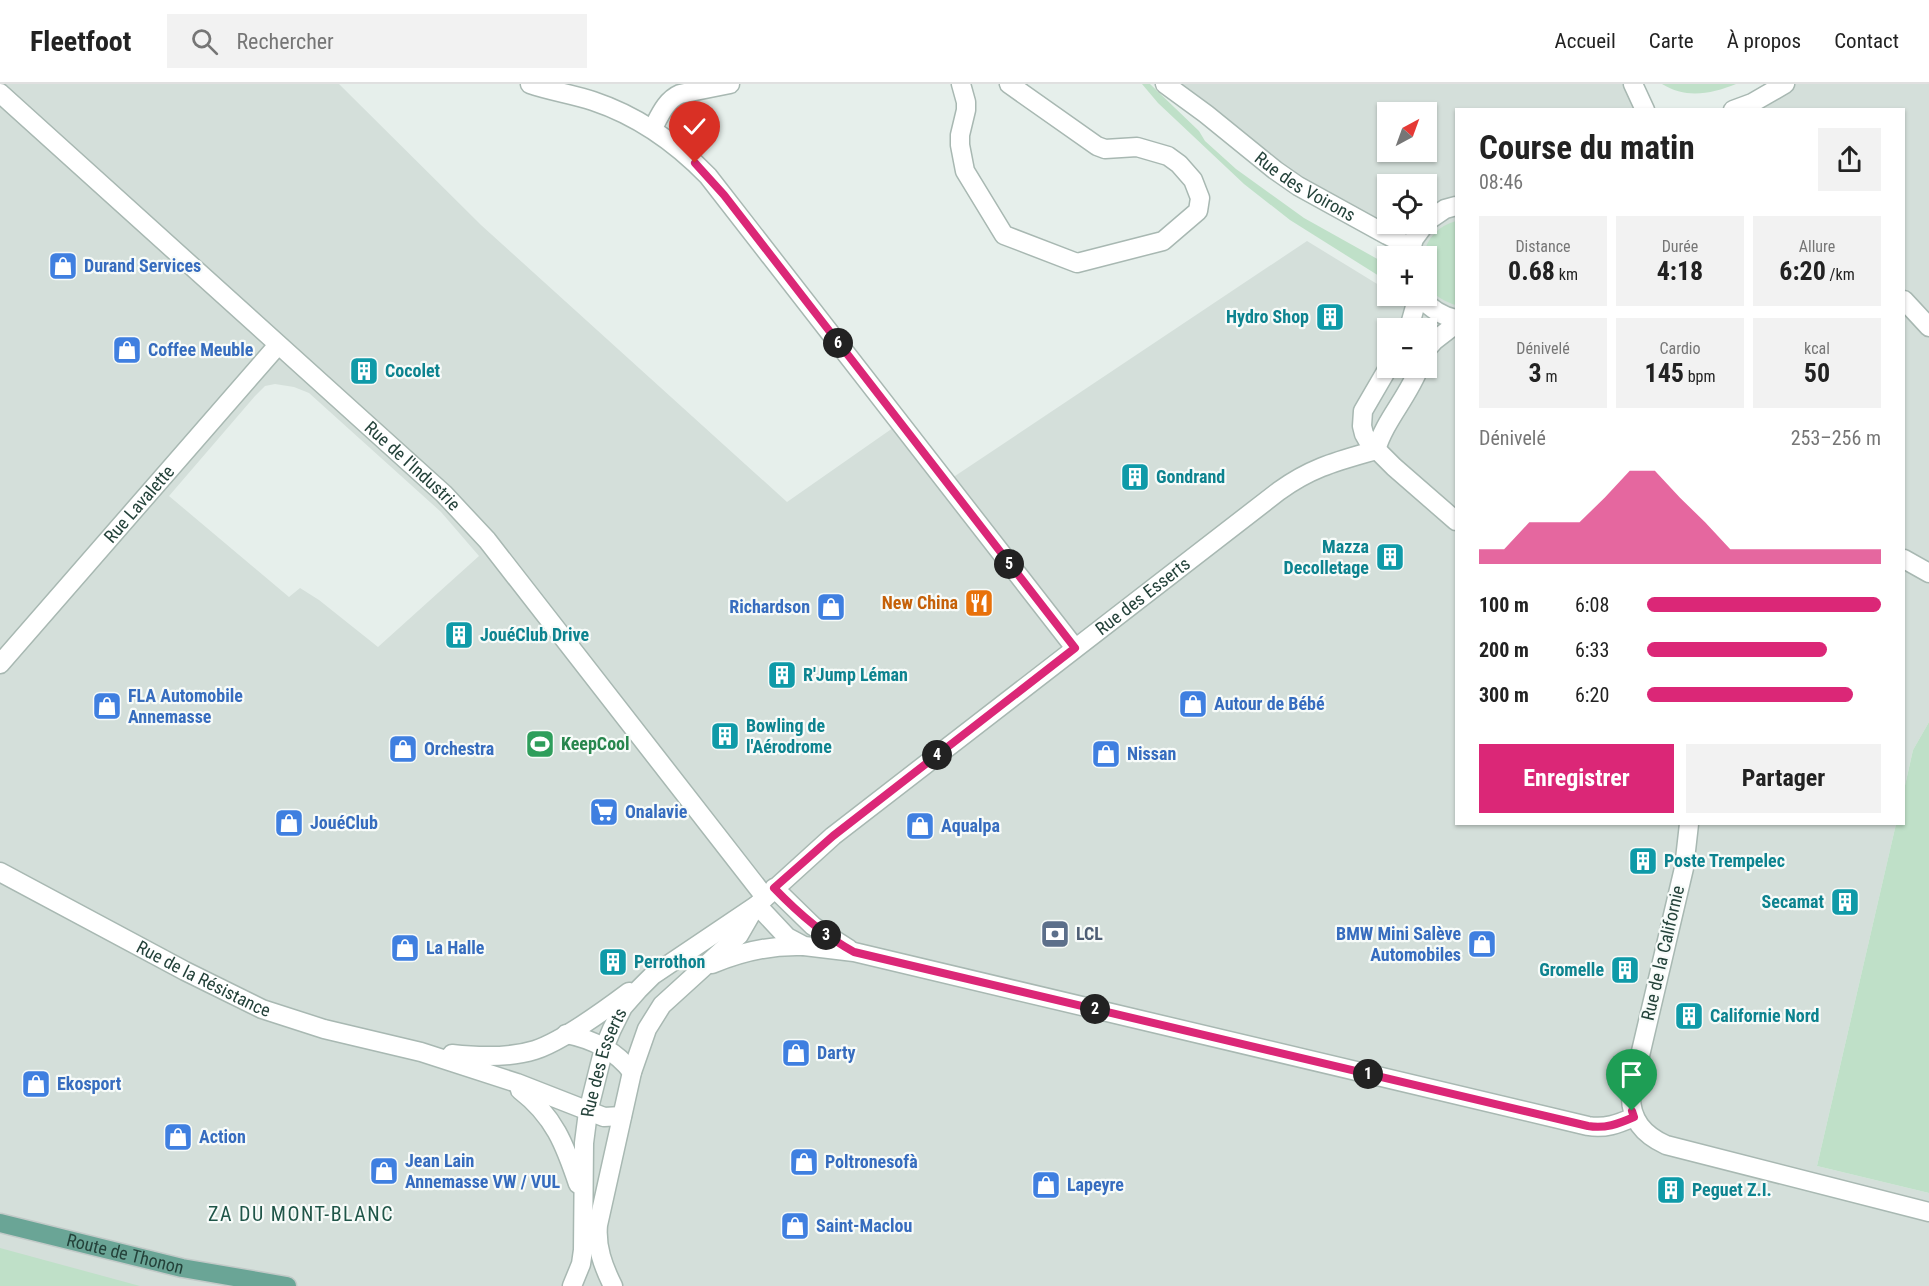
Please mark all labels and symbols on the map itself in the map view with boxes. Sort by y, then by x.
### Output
pin [669,101,720,163]
north arrow [1377,102,1437,162]
street label: Rue des Voirons [1251,147,1359,225]
shop icon: Durand Services [47,250,79,282]
place label: Durand Services [84,255,201,276]
building icon: Hydro Shop [1314,301,1346,333]
place label: Hydro Shop [1226,306,1309,327]
pin: 6 [823,328,853,358]
shop icon: Coffee Meuble [111,334,143,366]
place label: Coffee Meuble [148,339,254,360]
building icon: Cocolet [348,355,380,387]
place label: Cocolet [385,360,441,381]
street label: Rue de l'Industrie [361,417,465,515]
street label: Rue Lavalette [100,461,178,547]
building icon: Gondrand [1119,461,1151,493]
place label: Gondrand [1156,466,1225,487]
place label: Mazza Decolletage [1284,536,1369,578]
building icon: Mazza Decolletage [1374,541,1406,573]
pin: 5 [994,549,1024,579]
street label: Rue des Esserts [1091,553,1194,639]
restaurant icon: New China [963,587,995,619]
shop icon: Richardson [815,591,847,623]
place label: New China [882,592,958,613]
place label: Richardson [729,596,810,617]
building icon: JouéClub Drive [443,619,475,651]
place label: JouéClub Drive [480,624,590,645]
building icon: R'Jump Léman [766,659,798,691]
place label: R'Jump Léman [803,664,908,685]
place label: FLA Automobile Annemasse [128,685,243,727]
shop icon: Autour de Bébé [1177,688,1209,720]
shop icon: FLA Automobile Annemasse [91,690,123,722]
place label: Autour de Bébé [1214,693,1325,714]
place label: Bowling de l'Aérodrome [746,715,832,757]
building icon: Bowling de l'Aérodrome [709,720,741,752]
sports icon: KeepCool [524,728,556,760]
shop icon: Orchestra [387,733,419,765]
place label: KeepCool [561,733,630,754]
place label: Orchestra [424,738,494,759]
shop icon: Nissan [1090,738,1122,770]
pin: 4 [922,740,952,770]
place label: Nissan [1127,743,1176,764]
supermarket icon: Onalavie [588,796,620,828]
place label: Onalavie [625,801,688,822]
shop icon: JouéClub [273,807,305,839]
shop icon: Aqualpa [904,810,936,842]
place label: JouéClub [310,812,378,833]
place label: Aqualpa [941,815,1000,836]
building icon: Poste Trempelec [1627,845,1659,877]
place label: Poste Trempelec [1664,850,1785,871]
street label: Rue de la Californie [1637,883,1688,1022]
building icon: Secamat [1829,886,1861,918]
place label: Secamat [1762,891,1824,912]
bank icon: LCL [1039,918,1071,950]
pin: 3 [811,920,841,950]
place label: LCL [1076,923,1103,944]
place label: BMW Mini Salève Automobiles [1336,923,1461,965]
shop icon: BMW Mini Salève Automobiles [1466,928,1498,960]
shop icon: La Halle [389,932,421,964]
street label: Rue de la Résistance [133,936,273,1021]
place label: La Halle [426,937,485,958]
building icon: Perrothon [597,946,629,978]
place label: Perrothon [634,951,705,972]
building icon: Gromelle [1609,954,1641,986]
place label: Gromelle [1539,959,1604,980]
pin: 2 [1080,994,1110,1024]
building icon: Californie Nord [1673,1000,1705,1032]
street label: Rue des Esserts [576,1004,631,1118]
place label: Californie Nord [1710,1005,1819,1026]
shop icon: Darty [780,1037,812,1069]
place label: Darty [817,1042,856,1063]
pin [1606,1049,1657,1111]
pin: 1 [1353,1059,1383,1089]
shop icon: Ekosport [20,1068,52,1100]
place label: Ekosport [57,1073,122,1094]
shop icon: Action [162,1121,194,1153]
place label: Action [199,1126,246,1147]
shop icon: Poltronesofà [788,1146,820,1178]
place label: Jean Lain Annemasse VW / VUL [405,1150,560,1192]
place label: Poltronesofà [825,1151,918,1172]
shop icon: Jean Lain Annemasse VW / VUL [368,1155,400,1187]
shop icon: Lapeyre [1030,1169,1062,1201]
place label: Lapeyre [1067,1174,1124,1195]
building icon: Peguet Z.I. [1655,1174,1687,1206]
place label: Peguet Z.I. [1692,1179,1772,1200]
district label: ZA DU MONT-BLANC [208,1202,394,1226]
shop icon: Saint-Maclou [779,1210,811,1242]
place label: Saint-Maclou [816,1215,912,1236]
street label: Route de Thonon [65,1229,186,1278]

